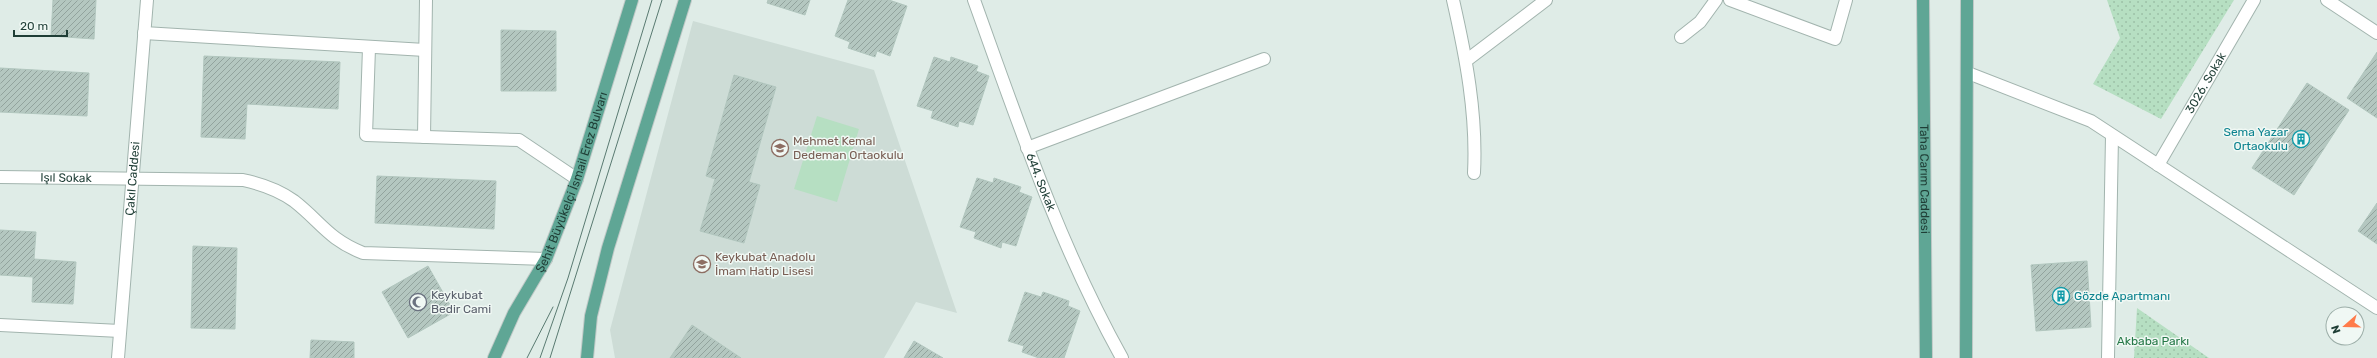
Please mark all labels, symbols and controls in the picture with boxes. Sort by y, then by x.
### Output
scale bar [14,12,67,38]
text: 20 m [20,19,48,33]
street label: 3026. Sokak [2183,49,2229,116]
street label: Şehit Büyükelçi İsmail Erez Bulvarı [533,90,610,275]
street label: Taha Carım Caddesi [1917,124,1932,234]
place label: Sema Yazar Ortaokulu [2223,125,2288,153]
building icon: Sema Yazar Ortaokulu [2291,129,2311,149]
place label: Mehmet Kemal Dedeman Ortaokulu [793,134,904,162]
school or university icon: Mehmet Kemal Dedeman Ortaokulu [770,138,790,158]
street label: Çakıl Caddesi [123,141,143,216]
street label: 644. Sokak [1023,151,1059,214]
street label: Işıl Sokak [40,170,93,185]
place label: Keykubat Anadolu İmam Hatip Lisesi [715,250,816,278]
school or university icon: Keykubat Anadolu İmam Hatip Lisesi [692,254,712,274]
building icon: Gözde Apartmanı [2051,286,2071,306]
place label: Keykubat Bedir Cami [431,288,491,316]
place label: Gözde Apartmanı [2074,289,2170,303]
mosque icon: Keykubat Bedir Cami [408,292,428,312]
north arrow [2325,306,2365,346]
text: N [2329,323,2344,335]
park label: Akbaba Parkı [2117,334,2189,348]

